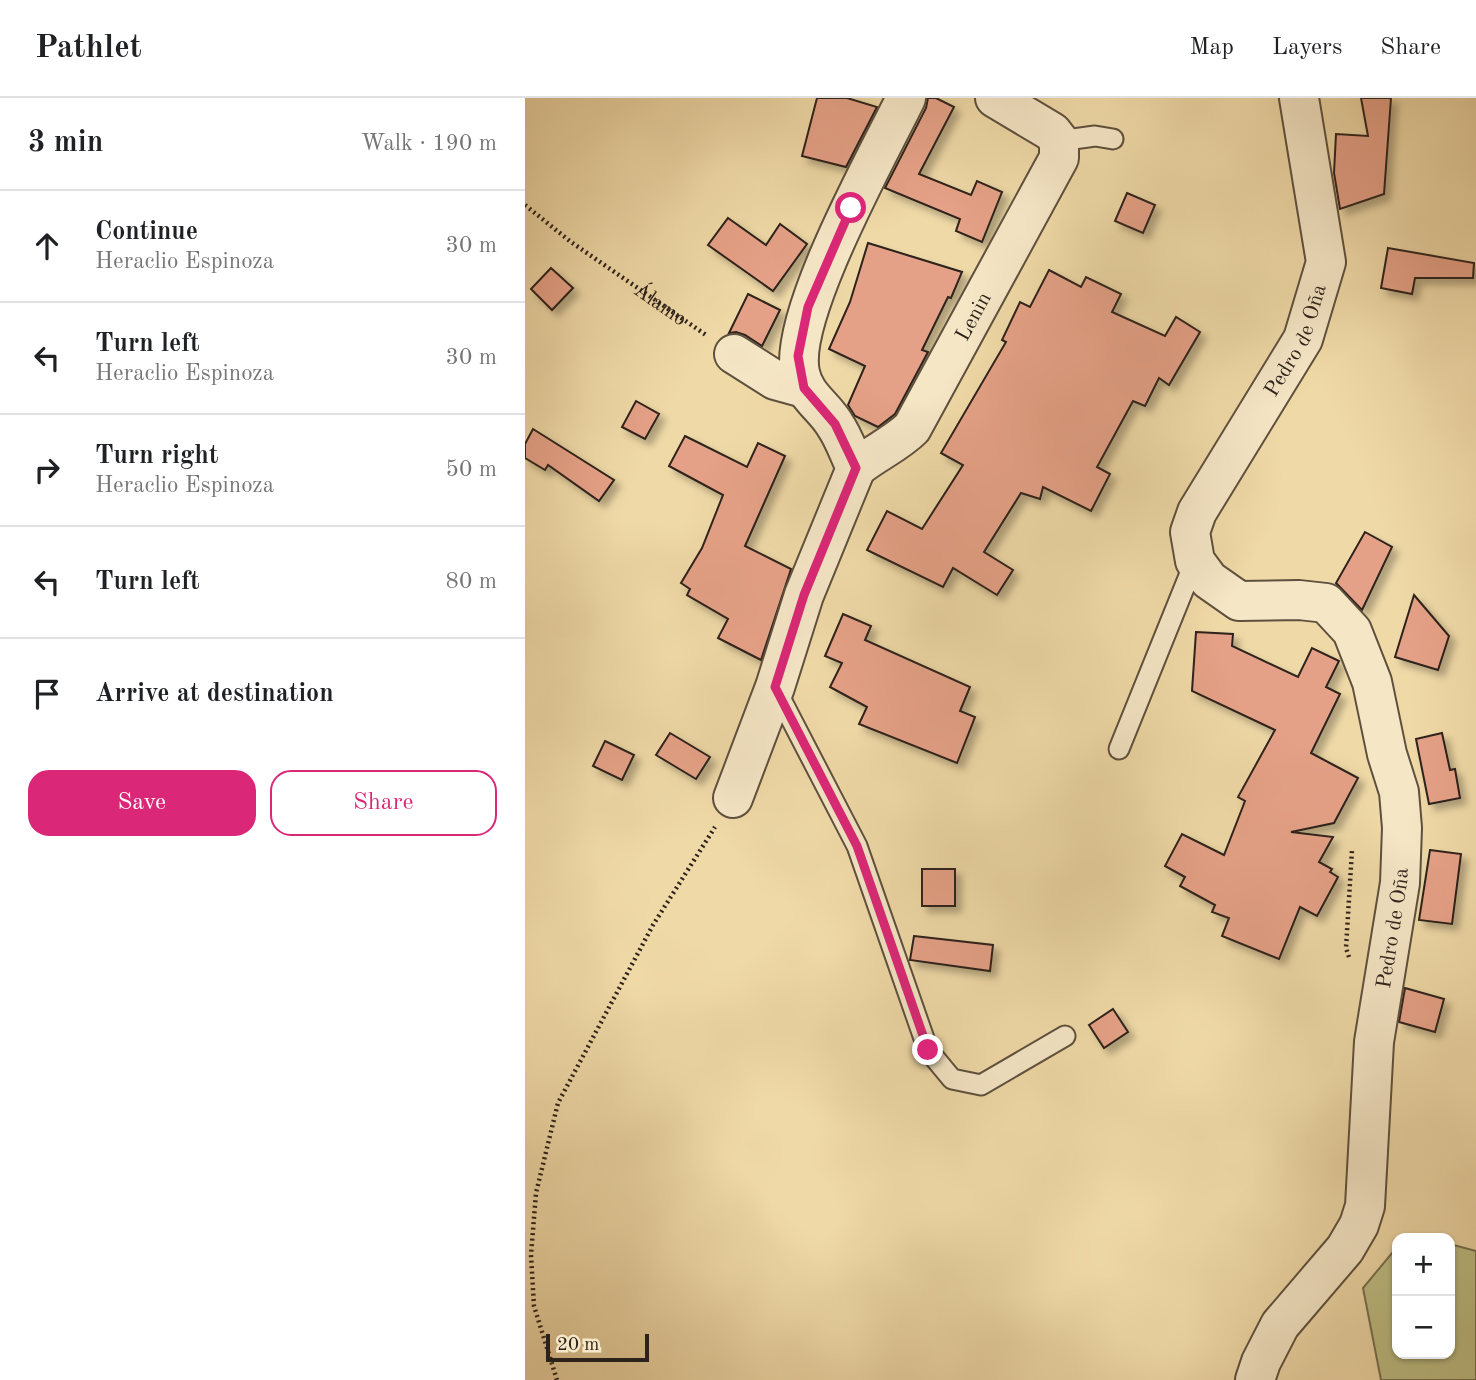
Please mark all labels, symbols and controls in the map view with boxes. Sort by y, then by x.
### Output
text: Pathlet [35,32,142,65]
text: Map [1190,36,1234,60]
text: Layers [1272,36,1342,60]
text: Share [1380,36,1441,60]
text: 3 min [28,128,103,158]
text: Walk · 190 m [361,132,497,155]
route start [835,192,866,223]
text: Continue [95,219,198,245]
icon: ahead [28,227,66,265]
text: 30 m [446,234,497,257]
text: Heraclio Espinoza [95,250,274,273]
street label: Álamo [630,276,690,330]
street label: Pedro de Oña [1261,282,1331,401]
street label: Lenin [952,289,996,345]
text: Turn left [95,331,200,357]
icon: left [28,339,66,377]
text: 30 m [446,346,497,369]
text: Heraclio Espinoza [95,362,274,385]
text: Turn right [95,443,218,469]
icon: right [28,451,66,489]
text: 50 m [446,458,497,481]
text: Heraclio Espinoza [95,474,274,497]
icon: left [28,563,66,601]
text: Turn left [95,569,200,595]
text: 80 m [446,570,497,593]
icon: arrive [28,675,66,713]
text: Arrive at destination [95,681,334,707]
button: Save [28,770,256,836]
button: Share [270,770,497,836]
street label: Pedro de Oña [1374,867,1413,990]
route end [912,1034,943,1065]
map controls [1392,1233,1455,1359]
button: + [1392,1233,1455,1296]
button: − [1392,1296,1455,1359]
scale bar [546,1331,649,1363]
text: 20 m [557,1336,599,1355]

